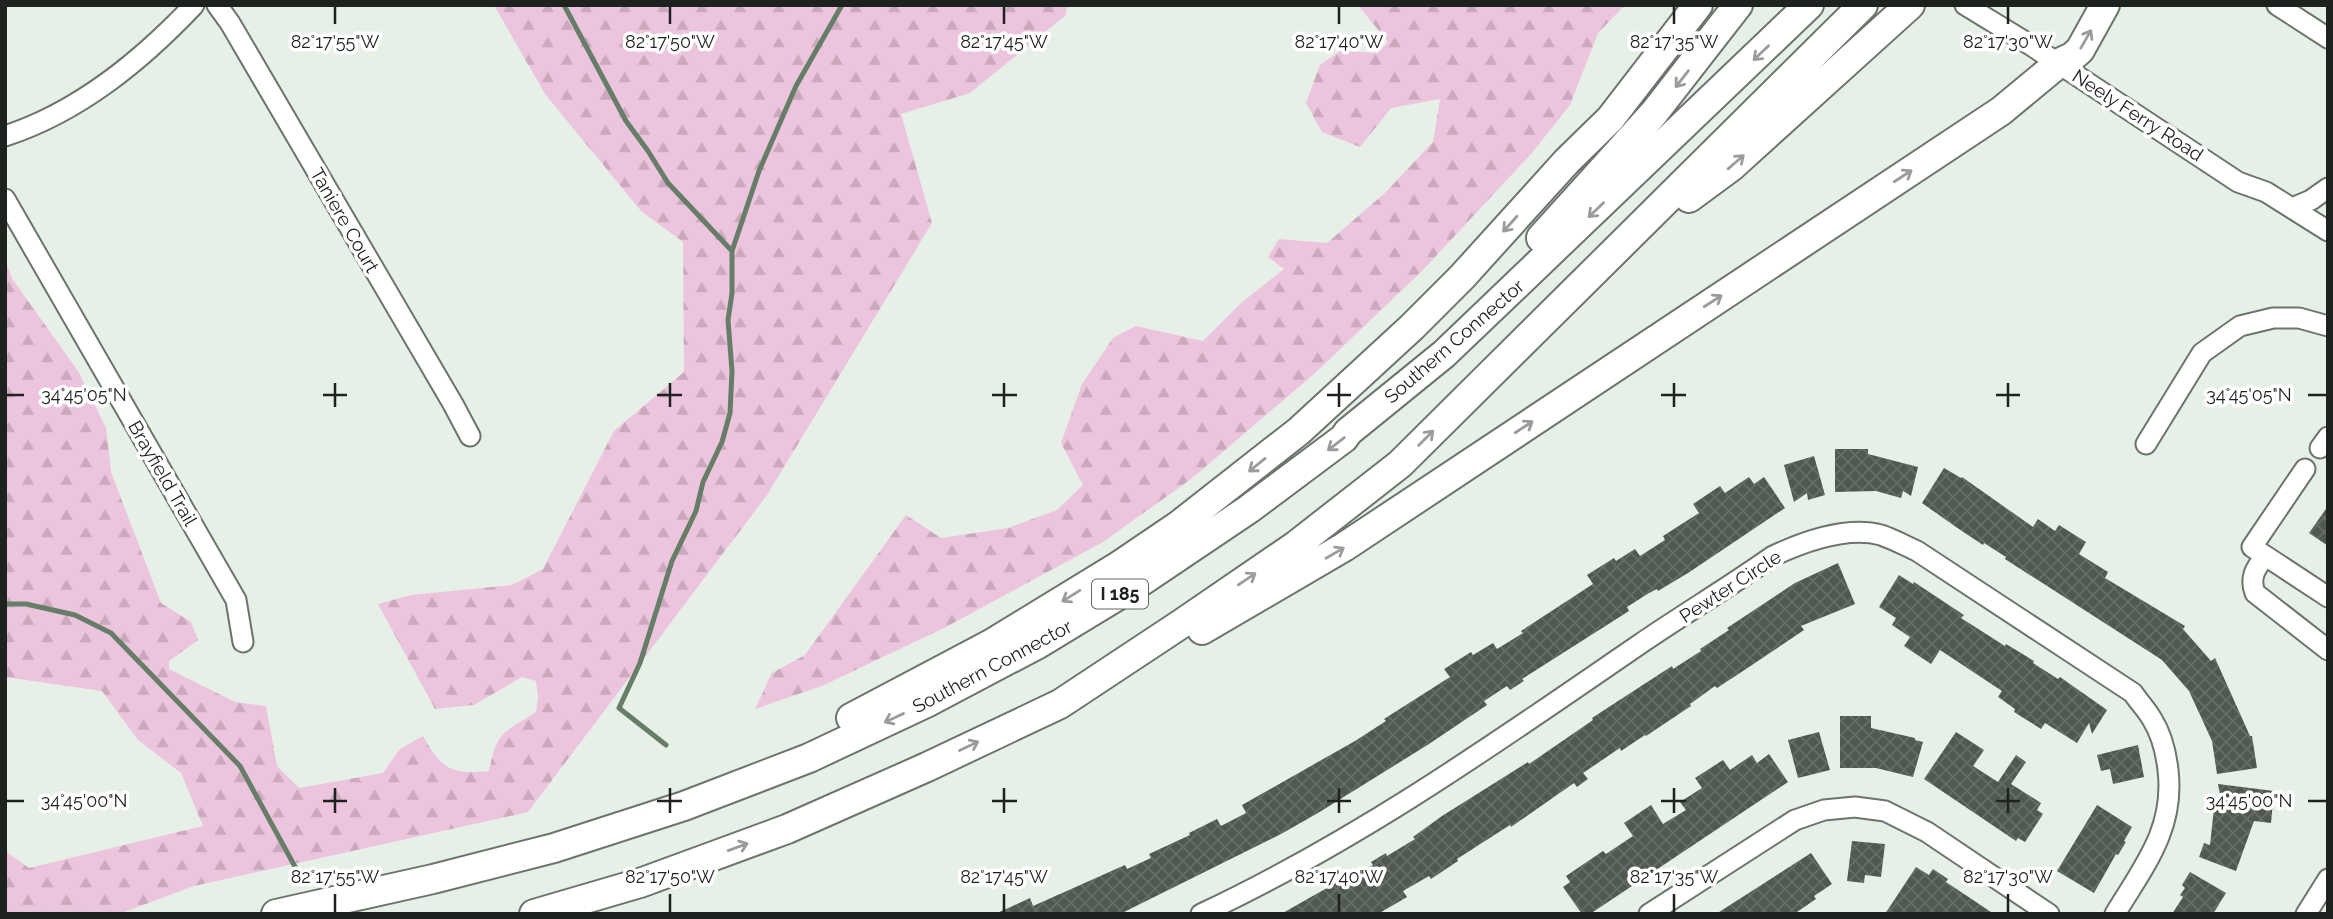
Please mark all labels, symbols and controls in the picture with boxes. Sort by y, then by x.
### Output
one-way arrow [2079,29,2093,49]
text: 82°17'55"W [291,31,380,52]
text: 82°17'50"W [625,31,715,52]
text: 82°17'45"W [960,31,1048,52]
text: 82°17'40"W [1295,31,1384,52]
text: 82°17'35"W [1630,31,1719,52]
text: 82°17'30"W [1963,31,2053,52]
one-way arrow [1752,45,1769,62]
street label: Neely Ferry Road [2068,65,2208,165]
one-way arrow [1674,69,1690,87]
one-way arrow [1726,154,1744,170]
street label: Taniere Court [306,164,384,277]
one-way arrow [1893,168,1912,183]
one-way arrow [1588,202,1605,219]
one-way arrow [1502,215,1518,233]
street label: Southern Connector [1380,274,1528,408]
one-way arrow [1703,294,1723,308]
text: 34°45'05"N [41,384,127,405]
text: 34°45'05"N [2206,384,2292,405]
street label: Brayfield Trail [124,416,202,530]
one-way arrow [1513,419,1533,433]
one-way arrow [1417,430,1434,447]
one-way arrow [1327,436,1345,451]
one-way arrow [1248,458,1266,473]
street label: Pewter Circle [1675,545,1785,627]
one-way arrow [1324,546,1344,560]
one-way arrow [1237,572,1256,586]
road number: I 185 [1092,580,1148,608]
one-way arrow [1061,589,1081,603]
street label: Southern Connector [908,614,1076,717]
one-way arrow [884,712,905,726]
one-way arrow [958,739,979,752]
text: 34°45'00"N [41,790,127,811]
text: 34°45'00"N [2206,790,2292,811]
one-way arrow [727,840,749,852]
text: 82°17'55"W [291,866,380,887]
text: 82°17'50"W [625,866,715,887]
text: 82°17'45"W [960,866,1048,887]
text: 82°17'40"W [1295,866,1384,887]
text: 82°17'35"W [1630,866,1719,887]
text: 82°17'30"W [1963,866,2053,887]

